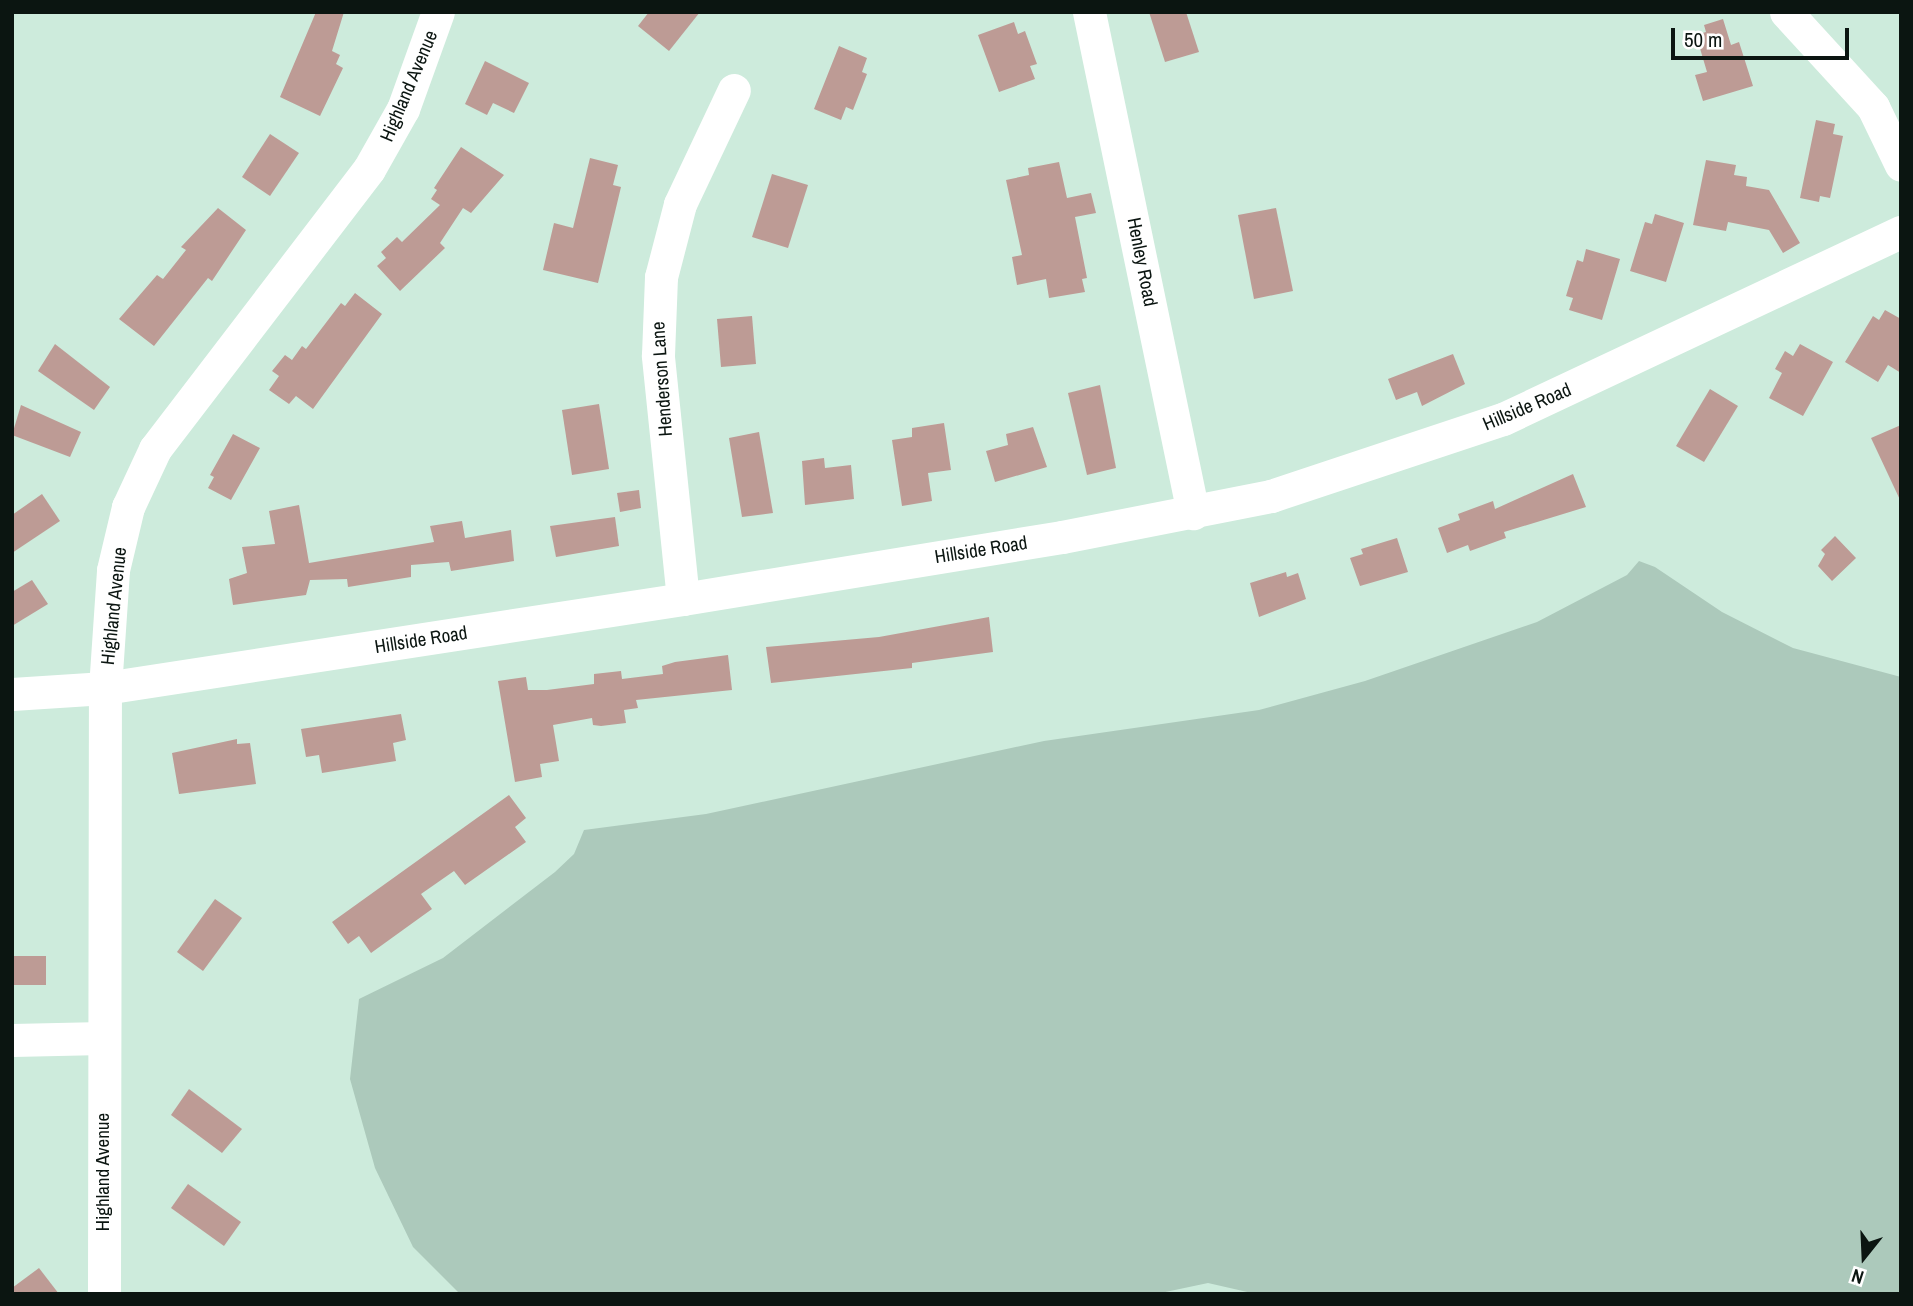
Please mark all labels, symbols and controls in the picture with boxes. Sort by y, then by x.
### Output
scale bar [1675,14,1854,58]
text: 50 m [1684,25,1722,54]
street label: Highland Avenue [375,27,443,145]
street label: Henley Road [1122,216,1162,308]
street label: Henderson Lane [647,321,677,437]
street label: Hillside Road [1480,378,1574,436]
street label: Hillside Road [933,531,1029,569]
street label: Highland Avenue [96,546,132,666]
street label: Hillside Road [373,621,469,659]
street label: Highland Avenue [92,1112,114,1232]
north arrow [1829,1222,1899,1292]
text: N [1848,1263,1867,1291]

